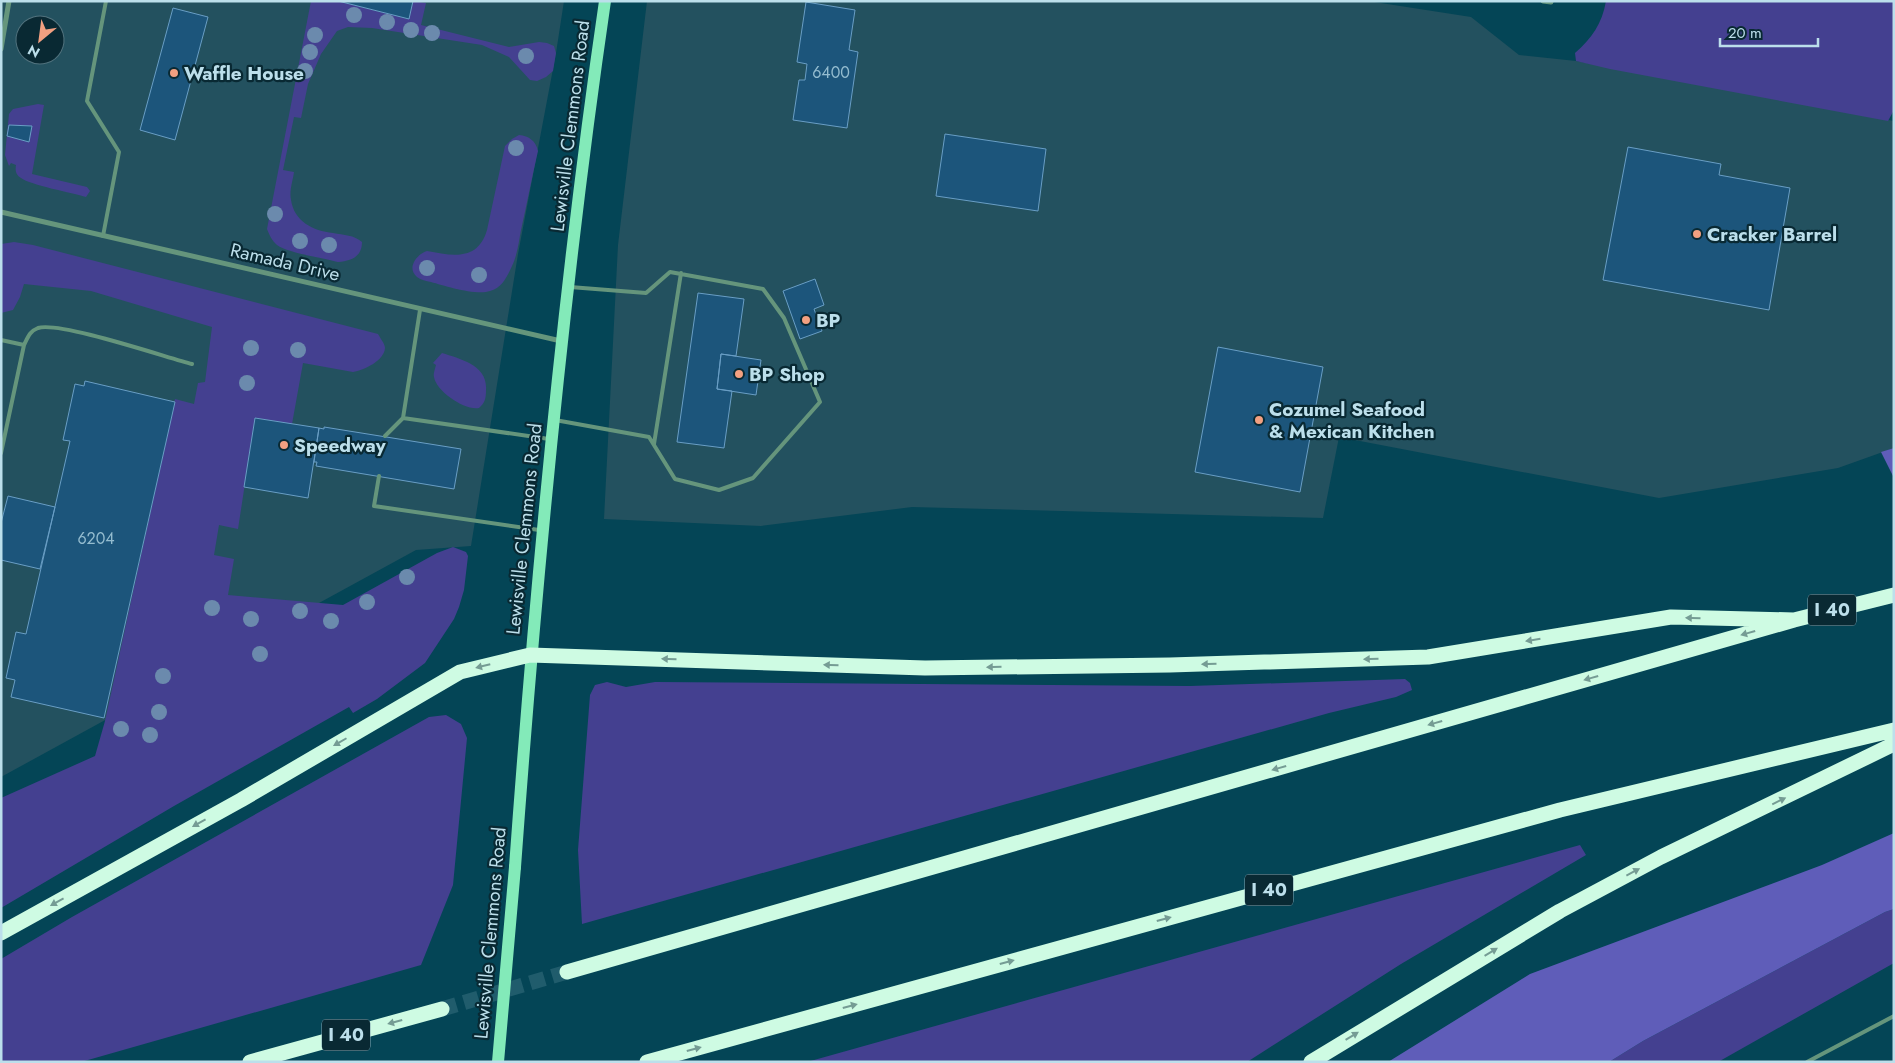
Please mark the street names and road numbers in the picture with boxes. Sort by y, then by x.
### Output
street label: Lewisville Clemmons Road [544,19,596,233]
street label: Ramada Drive [228,236,343,288]
street label: Lewisville Clemmons Road [499,422,549,636]
road number: I 40 [1808,594,1856,626]
street label: Lewisville Clemmons Road [467,826,513,1040]
road number: I 40 [1245,874,1293,906]
road number: I 40 [322,1020,370,1050]

